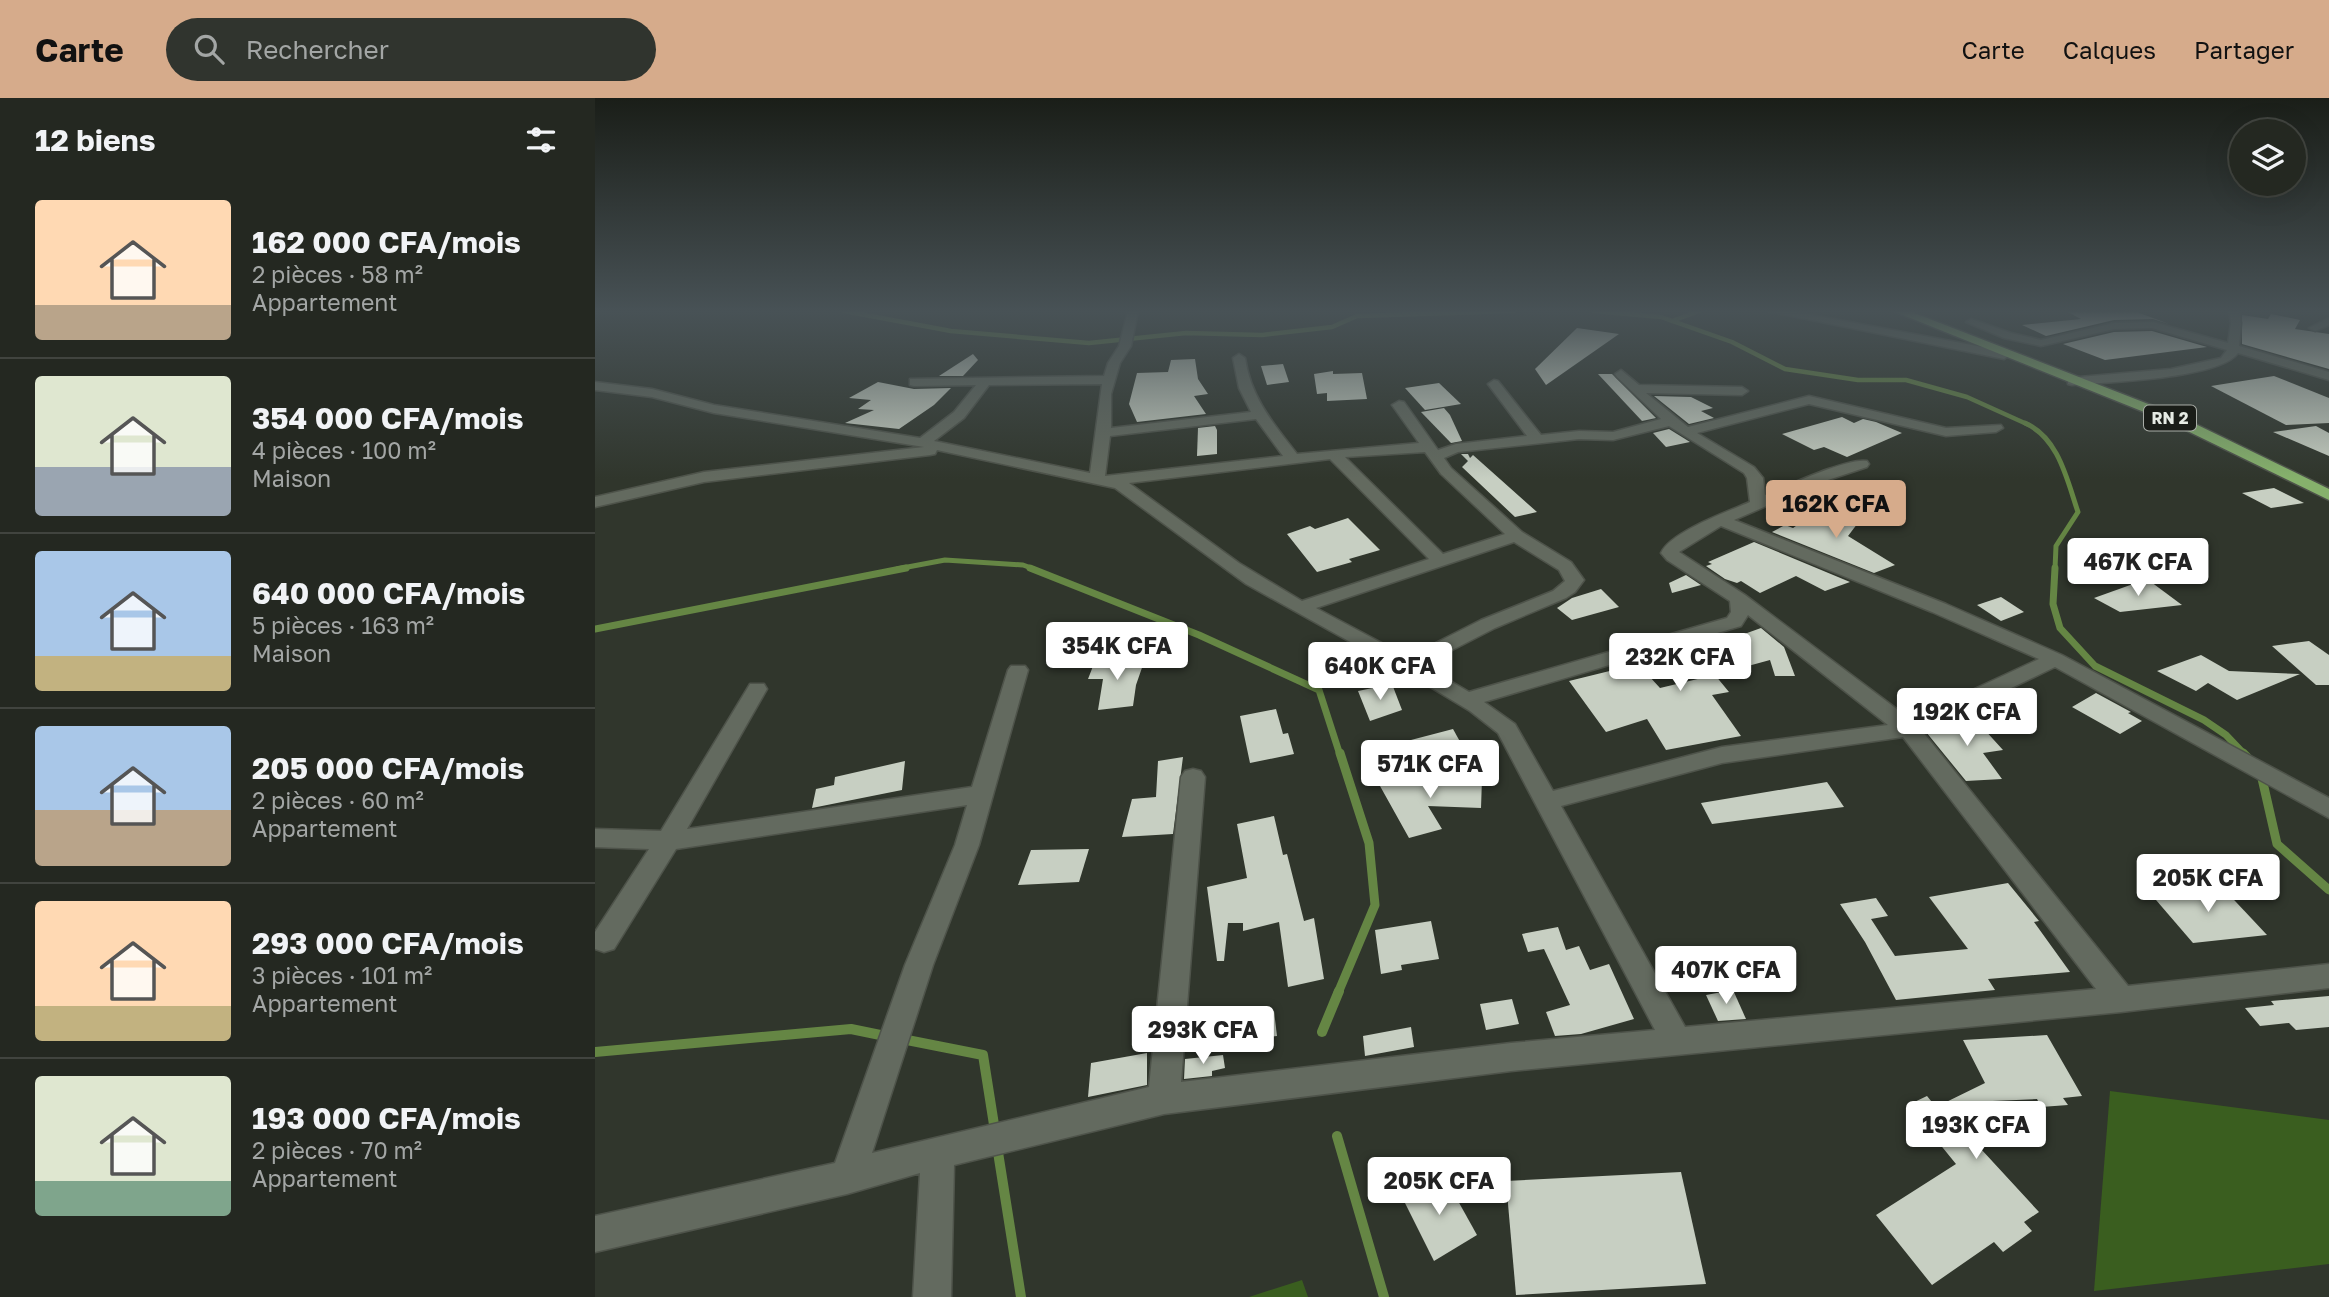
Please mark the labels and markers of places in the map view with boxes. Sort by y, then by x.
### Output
pin: 162K CFA [1764,480,1908,540]
pin: 467K CFA [2066,538,2210,598]
pin: 354K CFA [1045,622,1189,682]
pin: 232K CFA [1608,634,1752,693]
pin: 640K CFA [1308,642,1452,702]
pin: 192K CFA [1895,688,2039,748]
pin: 571K CFA [1358,740,1502,800]
pin: 205K CFA [2136,854,2280,914]
pin: 407K CFA [1654,946,1798,1006]
pin: 293K CFA [1131,1006,1275,1066]
pin: 193K CFA [1904,1102,2048,1161]
pin: 205K CFA [1367,1158,1511,1217]

